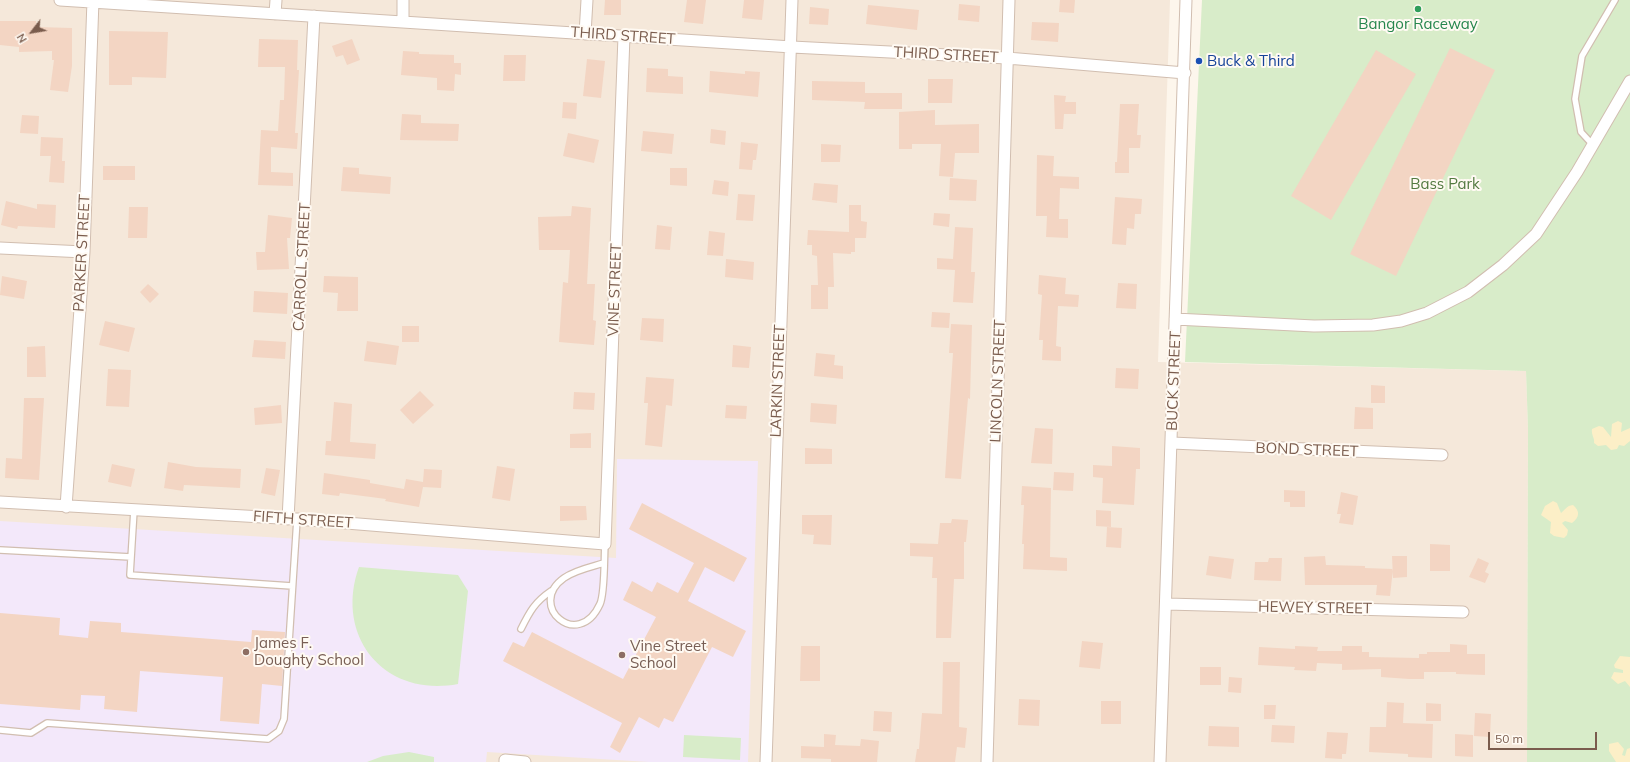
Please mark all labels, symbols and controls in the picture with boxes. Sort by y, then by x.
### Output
marker: Bangor Raceway [1413,4,1423,14]
north arrow [12,12,52,52]
place label: Bangor Raceway [1358,15,1478,33]
street label: THIRD STREET [570,23,676,49]
text: N [14,31,30,45]
street label: THIRD STREET [893,43,999,67]
place label: Buck & Third [1207,52,1295,70]
marker: Buck & Third [1194,56,1204,66]
park label: Bass Park [1410,175,1480,193]
street label: PARKER STREET [70,194,94,312]
street label: CARROLL STREET [290,202,314,332]
street label: VINE STREET [604,243,626,337]
street label: LINCOLN STREET [987,319,1009,443]
street label: LARKIN STREET [767,324,789,438]
street label: BUCK STREET [1163,331,1185,431]
street label: BOND STREET [1255,439,1359,461]
street label: FIFTH STREET [252,508,354,532]
street label: HEWEY STREET [1258,598,1372,618]
place label: James F. Doughty School [254,634,364,669]
place label: Vine Street School [630,637,706,672]
marker: James F. Doughty School [241,647,251,657]
marker: Vine Street School [617,650,627,660]
scale bar [1490,724,1599,750]
text: 50 m [1495,731,1523,746]

